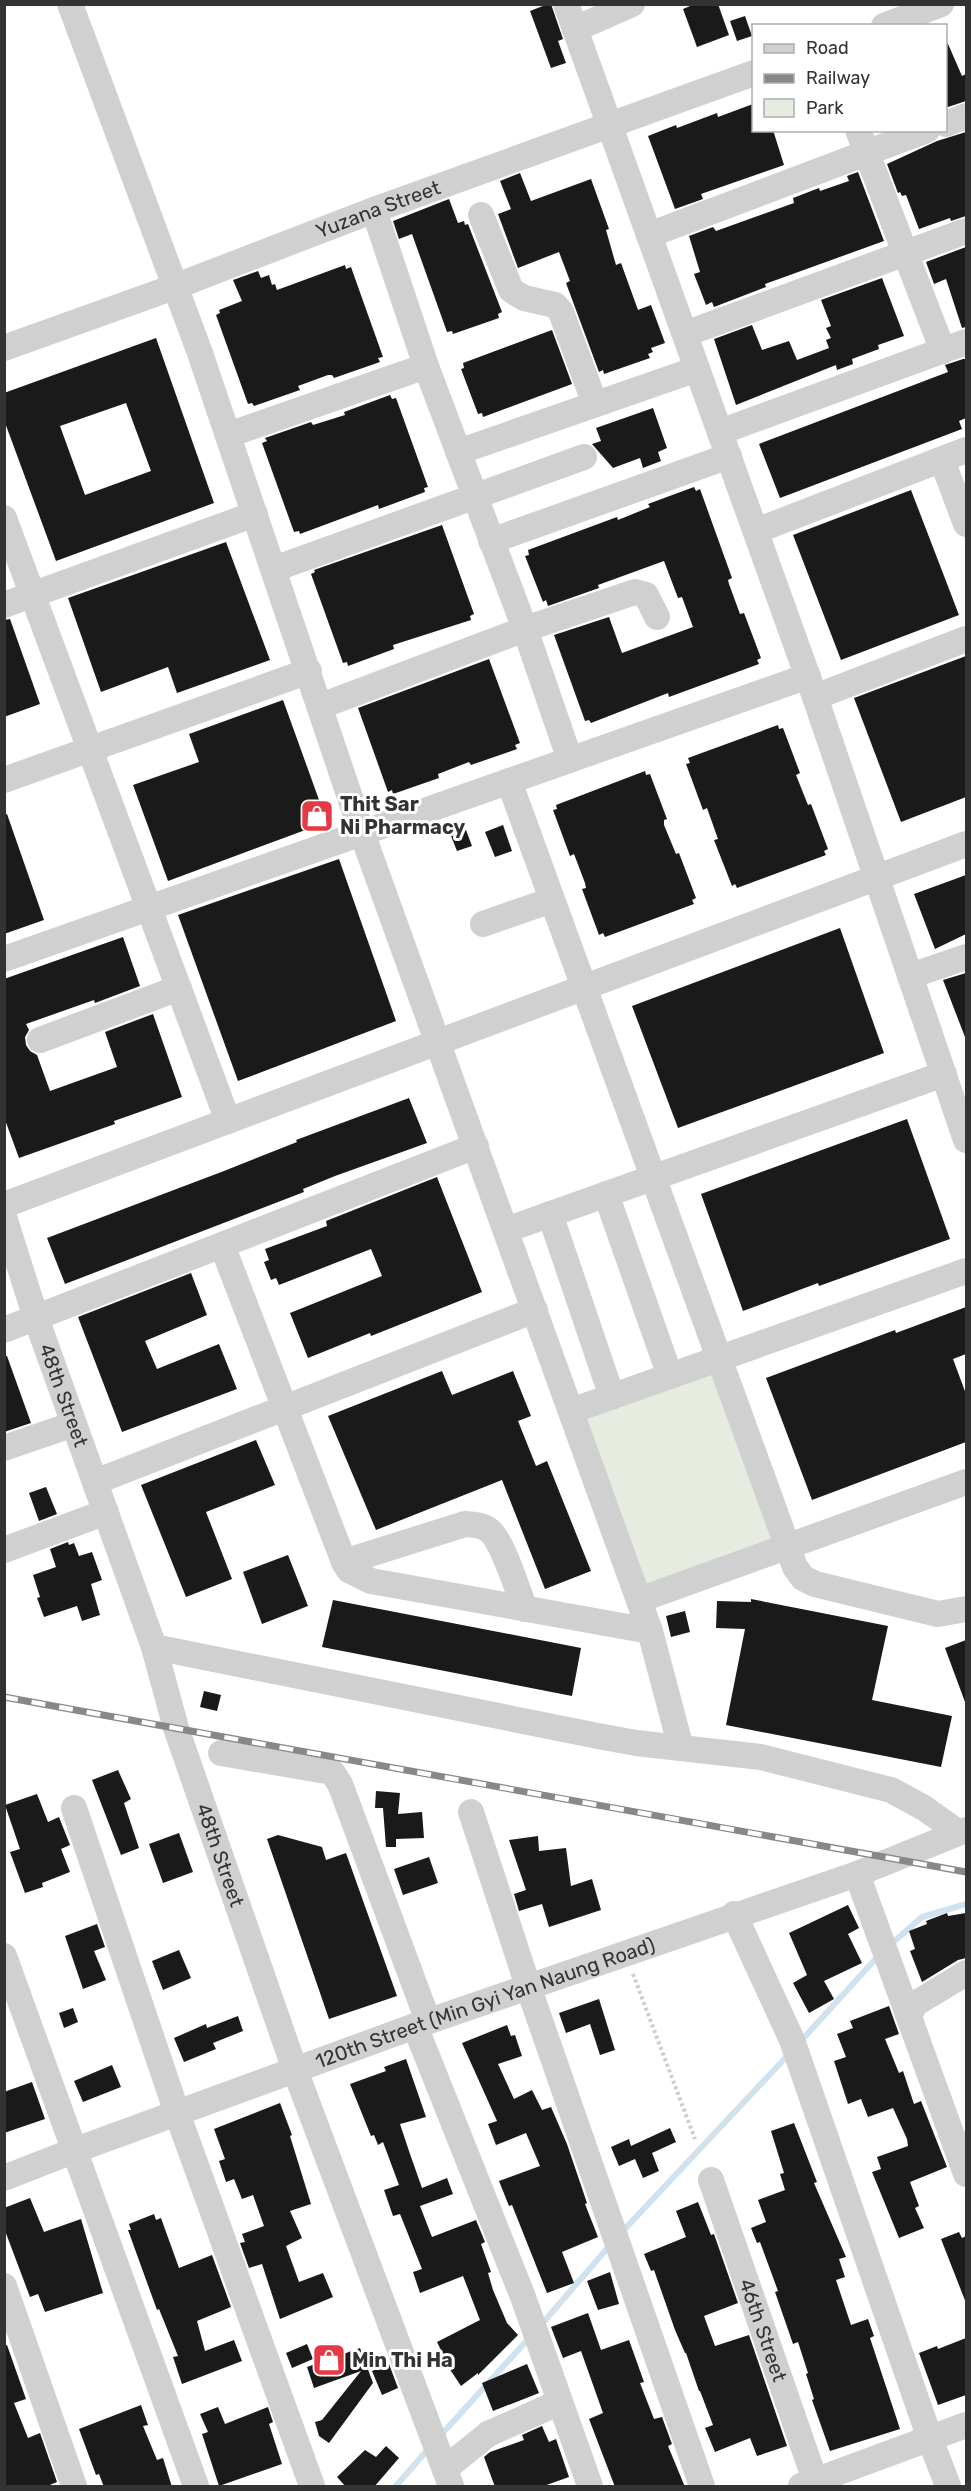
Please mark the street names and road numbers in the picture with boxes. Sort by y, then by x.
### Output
street label: Yuzana Street [312,175,444,243]
street label: 48th Street [34,1340,93,1450]
street label: 48th Street [191,1800,249,1910]
street label: 120th Street (Min Gyi Yan Naung Road) [312,1932,658,2073]
street label: 46th Street [734,2276,792,2385]

